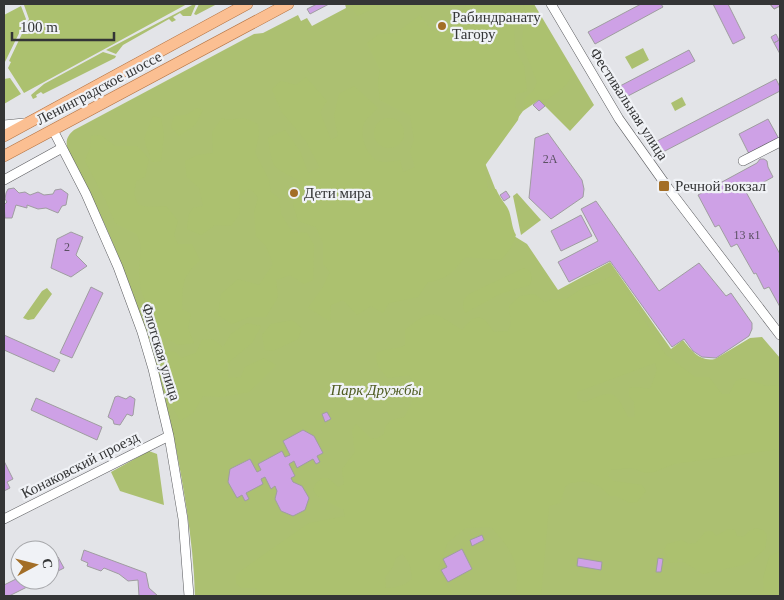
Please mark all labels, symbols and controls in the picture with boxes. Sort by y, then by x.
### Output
place label: Рабиндранату Тагору [452,9,541,42]
scale bar [12,10,115,42]
text: 100 m [20,19,58,35]
marker: Рабиндранату Тагору [436,20,448,32]
street label: Фестивальная улица [587,45,671,163]
street label: Ленинградское шоссе [34,48,165,128]
house number: 2А [543,152,558,166]
place label: Речной вокзал [675,178,767,194]
marker: Речной вокзал [657,179,671,193]
place label: Дети мира [304,185,371,201]
marker: Дети мира [288,187,300,199]
house number: 13 к1 [734,228,760,242]
house number: 2 [64,240,70,254]
street label: Флотская улица [139,302,183,403]
park label: Парк Дружбы [329,382,422,398]
street label: Конаковский проезд [19,428,142,502]
north arrow [10,540,60,590]
text: С [39,558,55,569]

